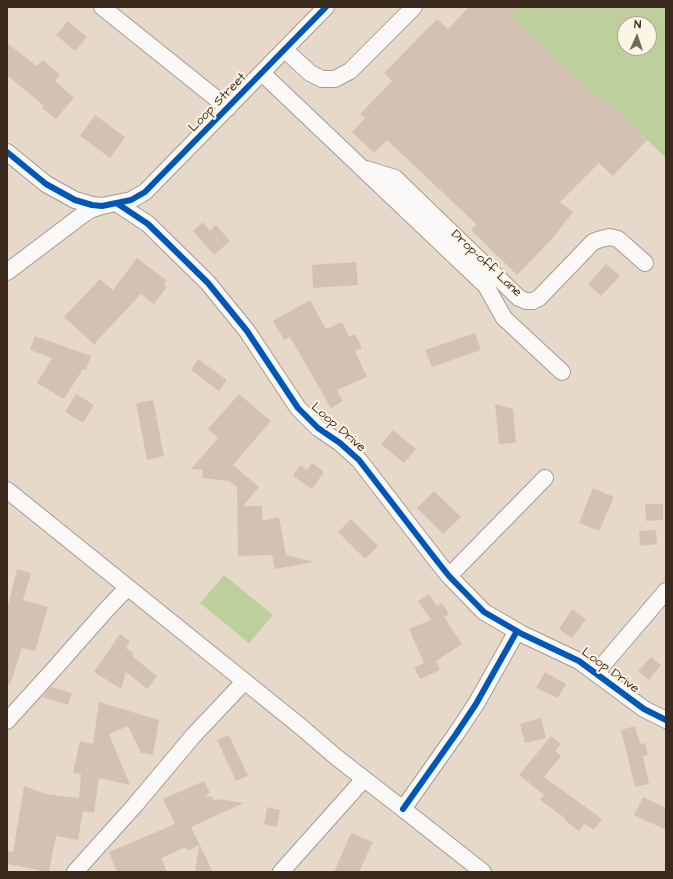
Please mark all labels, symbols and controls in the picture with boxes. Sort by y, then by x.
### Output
north arrow [617,16,657,56]
text: N [634,17,641,32]
street label: Loop Street [186,70,250,136]
street label: Drop-off Lane [447,227,525,301]
street label: Loop Drive [307,400,369,456]
street label: Loop Drive [578,645,642,697]

